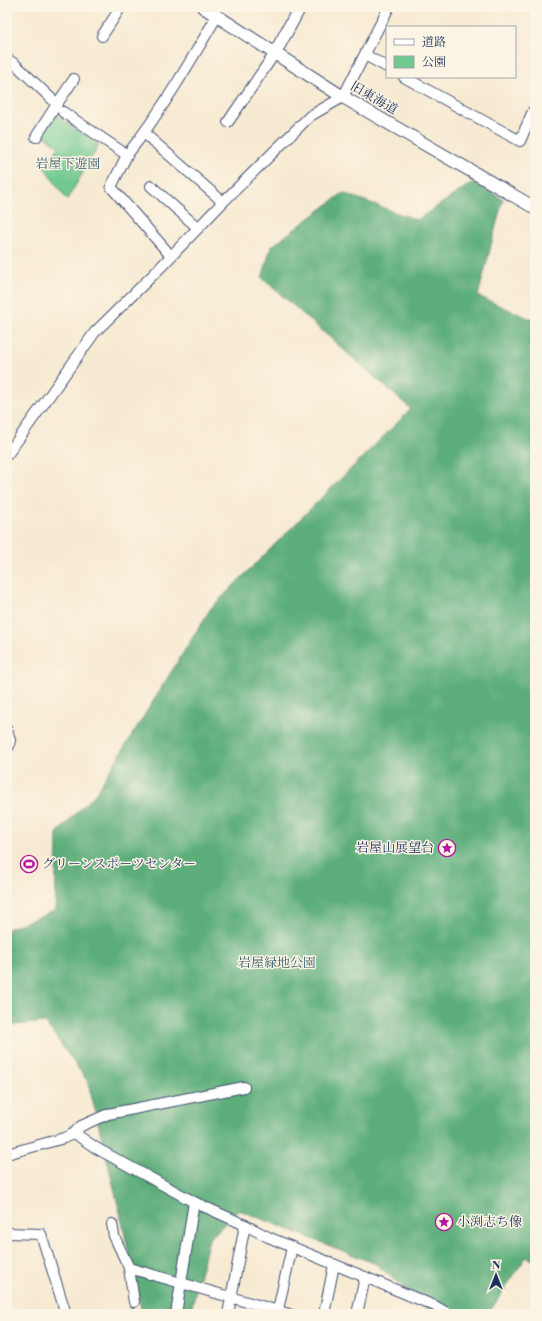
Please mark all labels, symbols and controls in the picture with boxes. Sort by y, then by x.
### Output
legend [386,26,516,78]
text: 道路 [422,35,446,50]
text: 公園 [422,55,446,70]
street label: 旧東海道 [347,78,401,118]
park label: 岩屋下遊園 [35,156,101,172]
place icon: 岩屋山展望台 [437,838,457,858]
place label: 岩屋山展望台 [356,840,434,856]
sports icon: グリーンスポーツセンター [19,854,39,874]
place label: グリーンスポーツセンター [42,856,196,872]
park label: 岩屋緑地公園 [238,955,316,971]
place icon: 小渕志ち像 [434,1212,454,1232]
place label: 小渕志ち像 [457,1214,522,1230]
north arrow [476,1255,516,1295]
text: N [492,1259,501,1273]

